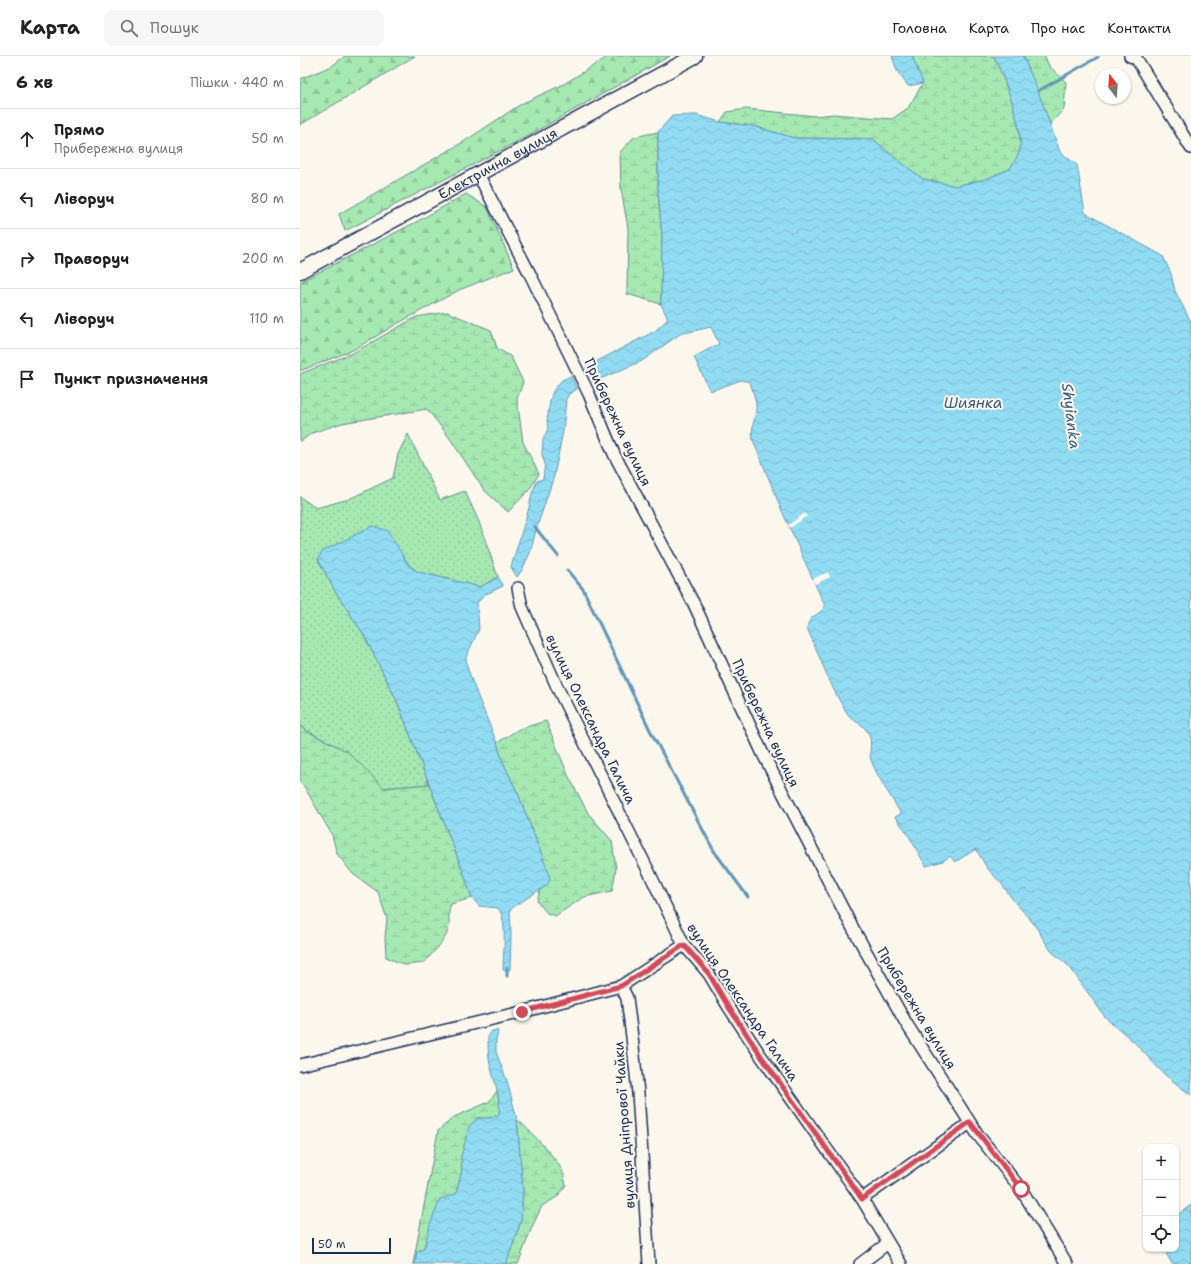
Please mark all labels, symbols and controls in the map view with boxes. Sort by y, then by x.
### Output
search box [104,10,384,46]
text: Карта [20,15,80,40]
icon: search [118,17,140,39]
text: Пошук [150,18,199,38]
text: Головна [892,19,947,37]
text: Карта [969,19,1009,37]
text: Про нас [1031,19,1085,37]
text: Контакти [1107,19,1171,37]
north arrow [1095,68,1131,104]
text: 6 хв [16,71,53,93]
text: Пішки · 440 m [190,74,284,91]
text: Прямо [54,120,104,140]
street label: Електрична вулиця [435,124,560,203]
icon: ahead [16,128,38,150]
text: 50 m [251,130,284,147]
text: Прибережна вулиця [54,140,183,157]
icon: left [16,188,38,210]
text: Ліворуч [54,189,114,209]
text: 80 m [250,190,284,207]
icon: right [16,248,38,270]
text: Праворуч [54,249,129,269]
text: 200 m [242,250,284,267]
icon: left [16,308,38,330]
text: Ліворуч [54,309,114,329]
text: 110 m [249,310,284,327]
street label: Прибережна вулиця [580,355,656,489]
icon: arrive [16,368,38,390]
text: Пункт призначення [54,369,209,389]
water label: Shyianka [1057,382,1085,450]
water label: Шиянка [944,393,1002,413]
street label: вулиця Олександра Галича [542,631,640,807]
street label: Прибережна вулиця [728,656,804,790]
street label: вулиця Олександра Галича [683,920,803,1085]
street label: Прибережна вулиця [873,944,961,1072]
route end [513,1003,531,1021]
street label: вулиця Дніпрової Чайки [609,1041,639,1209]
map controls [1143,1144,1179,1252]
button: + [1143,1144,1179,1180]
route start [1012,1180,1030,1198]
button: − [1143,1180,1179,1216]
button: locate [1143,1216,1179,1252]
scale bar [312,1236,391,1255]
text: 50 m [318,1237,346,1252]

